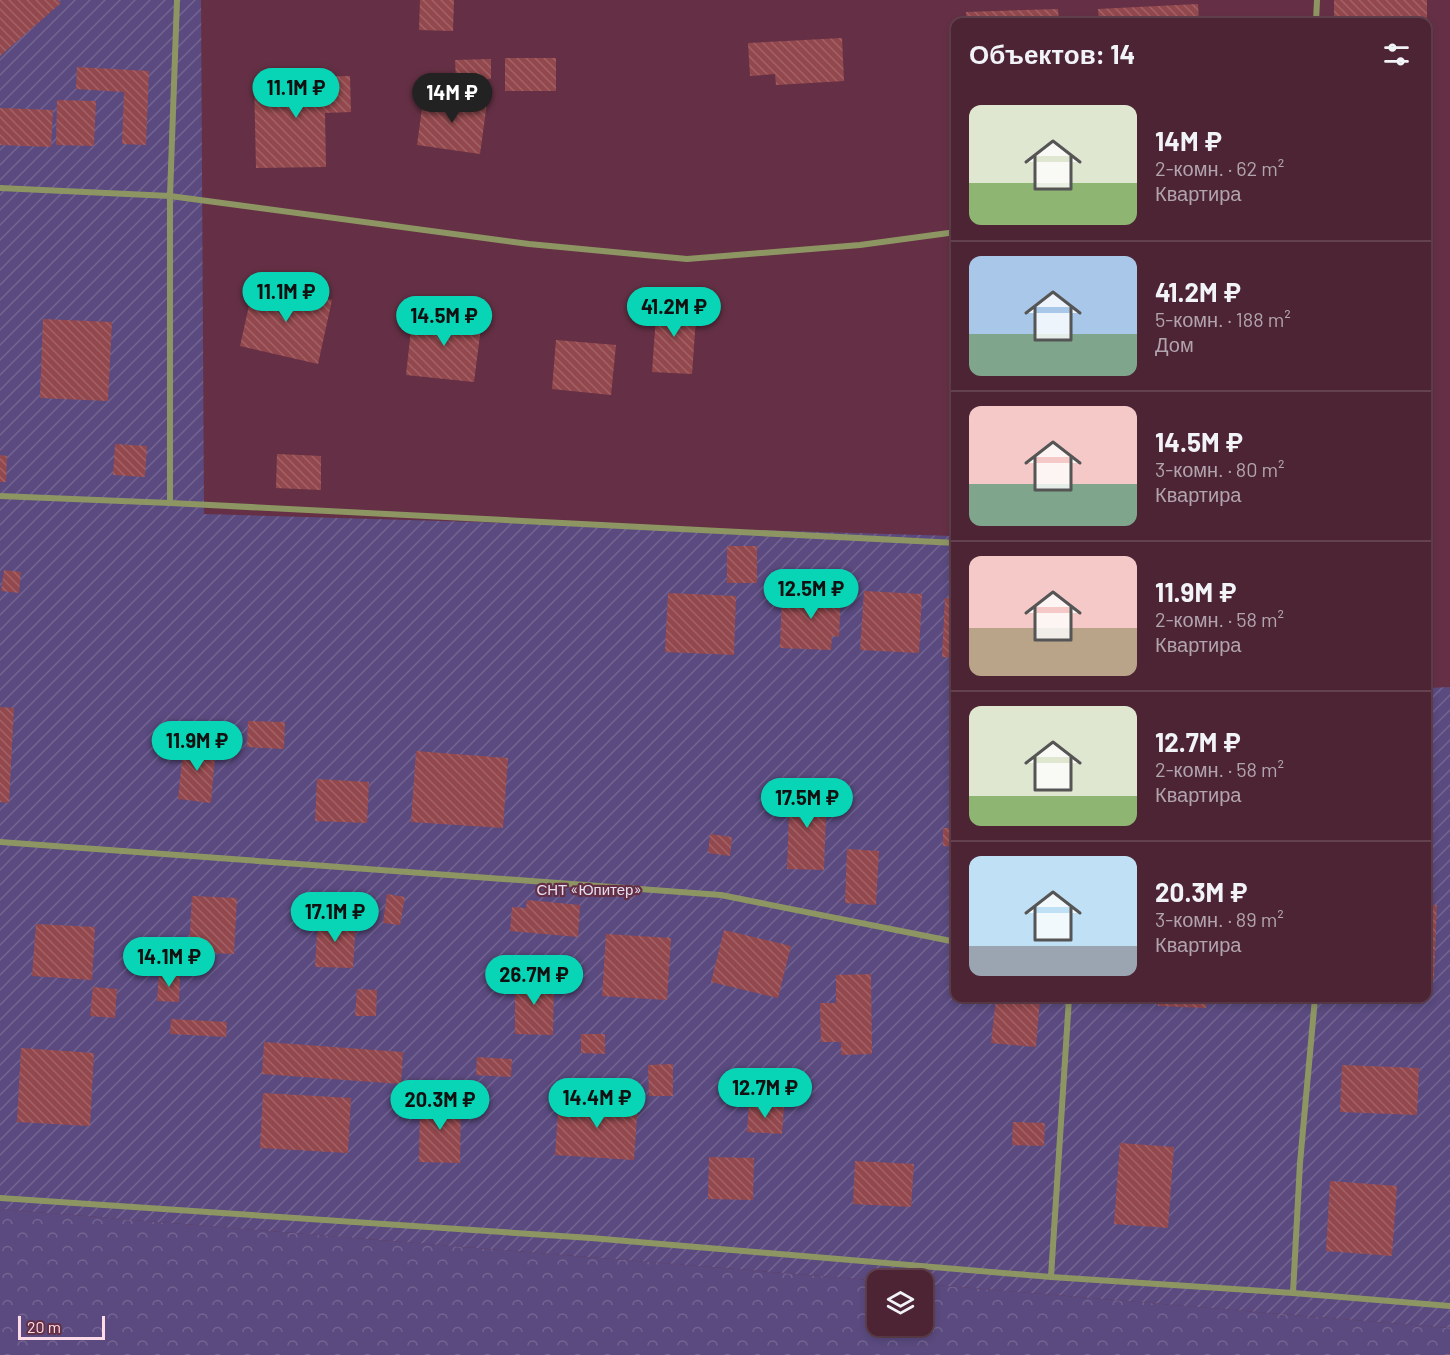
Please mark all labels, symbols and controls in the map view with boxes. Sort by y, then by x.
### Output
text: Объектов: 14 [969,38,1135,69]
icon: filters [1380,38,1413,71]
pin: 11.1M ₽ [241,68,351,119]
pin: 14M ₽ [410,73,494,124]
text: 11.1M ₽ [266,75,326,99]
text: 14M ₽ [426,80,478,104]
text: 14M ₽ [1155,125,1222,156]
icon: home [1017,129,1089,201]
text: 2-комн. · 62 m² [1155,156,1284,180]
text: Квартира [1155,181,1241,205]
pin: 11.1M ₽ [231,272,341,323]
text: 41.2M ₽ [1155,276,1241,307]
text: 11.1M ₽ [256,279,316,303]
icon: home [1017,280,1089,352]
pin: 41.2M ₽ [619,287,729,338]
text: 41.2M ₽ [641,294,707,318]
pin: 14.5M ₽ [389,296,499,347]
text: 14.5M ₽ [410,303,478,327]
text: 5-комн. · 188 m² [1155,307,1291,331]
text: Дом [1155,332,1194,356]
text: 14.5M ₽ [1155,426,1243,457]
icon: home [1017,430,1089,502]
text: 3-комн. · 80 m² [1155,457,1285,481]
text: Квартира [1155,482,1241,506]
pin: 12.5M ₽ [756,569,866,620]
text: 12.5M ₽ [778,576,844,600]
text: 11.9M ₽ [1155,576,1236,607]
icon: home [1017,580,1089,652]
text: 2-комн. · 58 m² [1155,607,1284,631]
text: Квартира [1155,632,1241,656]
pin: 11.9M ₽ [142,721,252,772]
text: 12.7M ₽ [1155,726,1241,757]
text: 11.9M ₽ [166,728,228,752]
icon: home [1017,730,1089,802]
text: 2-комн. · 58 m² [1155,757,1284,781]
pin: 17.5M ₽ [752,778,862,829]
text: Квартира [1155,782,1241,806]
text: 17.5M ₽ [775,785,839,809]
text: 20.3M ₽ [1155,876,1247,907]
park label: СНТ «Юпитер» [536,880,642,898]
icon: home [1017,880,1089,952]
pin: 17.1M ₽ [280,892,390,943]
text: 17.1M ₽ [305,899,365,923]
text: 3-комн. · 89 m² [1155,907,1284,931]
text: Квартира [1155,932,1241,956]
pin: 14.1M ₽ [114,937,224,988]
text: 14.1M ₽ [137,944,201,968]
pin: 26.7M ₽ [479,955,589,1006]
text: 26.7M ₽ [499,962,569,986]
pin: 12.7M ₽ [710,1068,820,1119]
text: 12.7M ₽ [732,1075,798,1099]
pin: 14.4M ₽ [542,1078,652,1129]
pin: 20.3M ₽ [385,1080,495,1131]
text: 14.4M ₽ [563,1085,632,1109]
text: 20.3M ₽ [404,1087,476,1111]
map controls [867,1270,933,1336]
button: layers [867,1270,933,1336]
scale bar [18,1313,105,1340]
text: 20 m [27,1317,61,1336]

